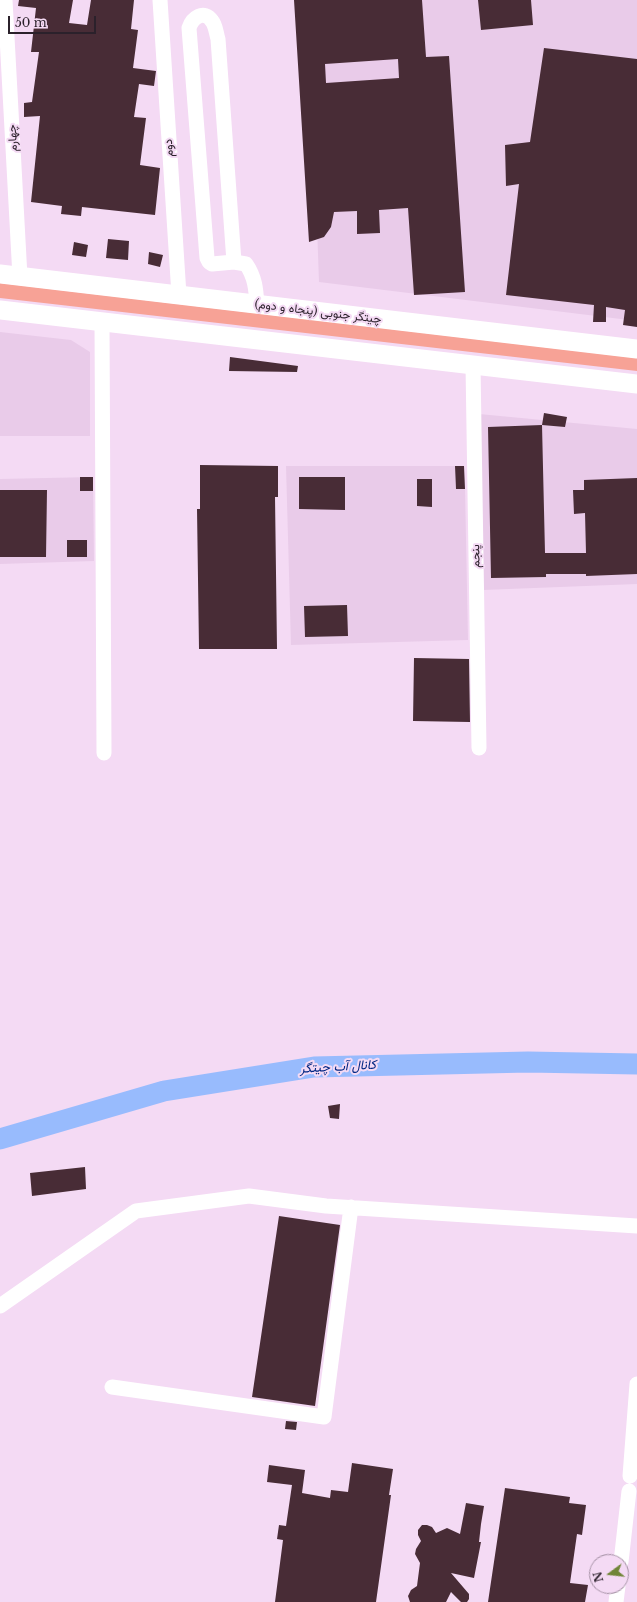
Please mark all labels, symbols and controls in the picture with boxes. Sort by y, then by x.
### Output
scale bar [10,8,98,34]
text: 50 m [15,15,47,30]
street label: چهارم [5,124,21,152]
street label: دوم [161,138,177,158]
street label: چیتگر جنوبی (پنجاه و دوم) [254,297,382,327]
street label: پنجم [469,544,483,568]
water label: کانال آب چیتگر [300,1057,376,1077]
north arrow [589,1554,629,1594]
text: N [590,1570,606,1584]

